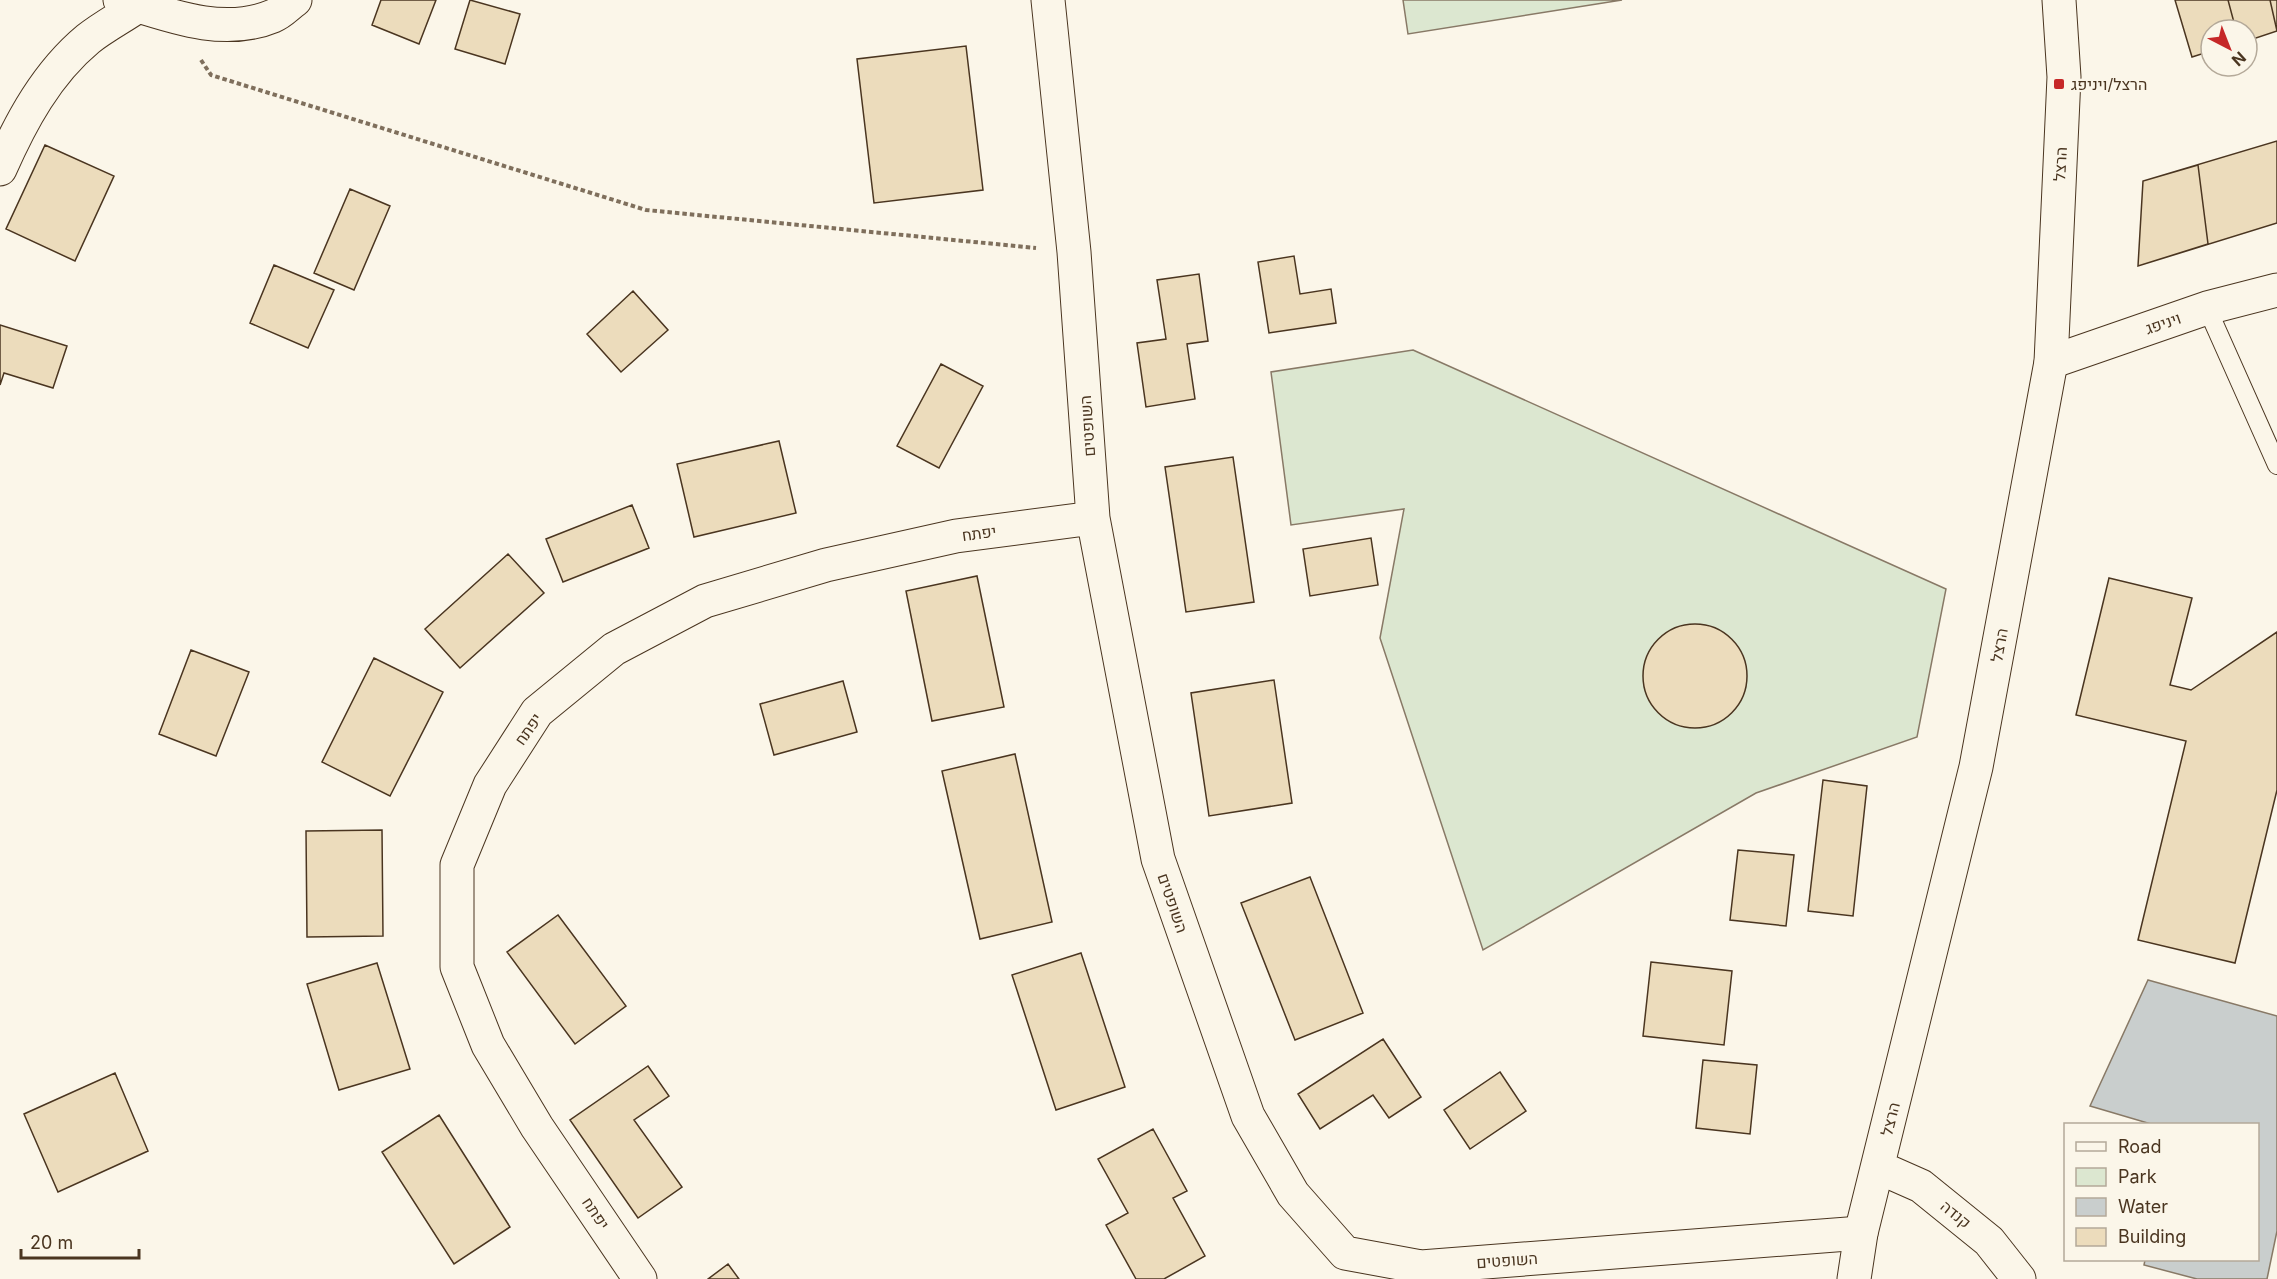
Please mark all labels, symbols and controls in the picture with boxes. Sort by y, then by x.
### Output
north arrow [2199,18,2259,78]
text: N [2228,48,2250,71]
place label: הרצל/ויניפג [2071,74,2147,94]
marker: הרצל/ויניפג [2052,77,2066,91]
street label: הרצל [2049,146,2071,182]
street label: ויניפג [2143,308,2183,338]
street label: השופטים [1075,395,1099,457]
street label: יפתח [960,521,998,545]
street label: הרצל [1986,626,2012,664]
street label: יפתח [510,709,546,749]
street label: השופטים [1153,871,1193,935]
street label: הרצל [1876,1100,1904,1138]
legend [2064,1123,2259,1261]
text: Road [2118,1136,2161,1157]
text: Park [2118,1166,2157,1187]
street label: יפתח [578,1193,614,1233]
street label: קנדה [1937,1196,1975,1232]
text: Water [2118,1196,2168,1217]
scale bar [21,1222,140,1260]
text: Building [2118,1226,2186,1247]
text: 20 m [30,1232,73,1253]
street label: השופטים [1476,1248,1538,1272]

